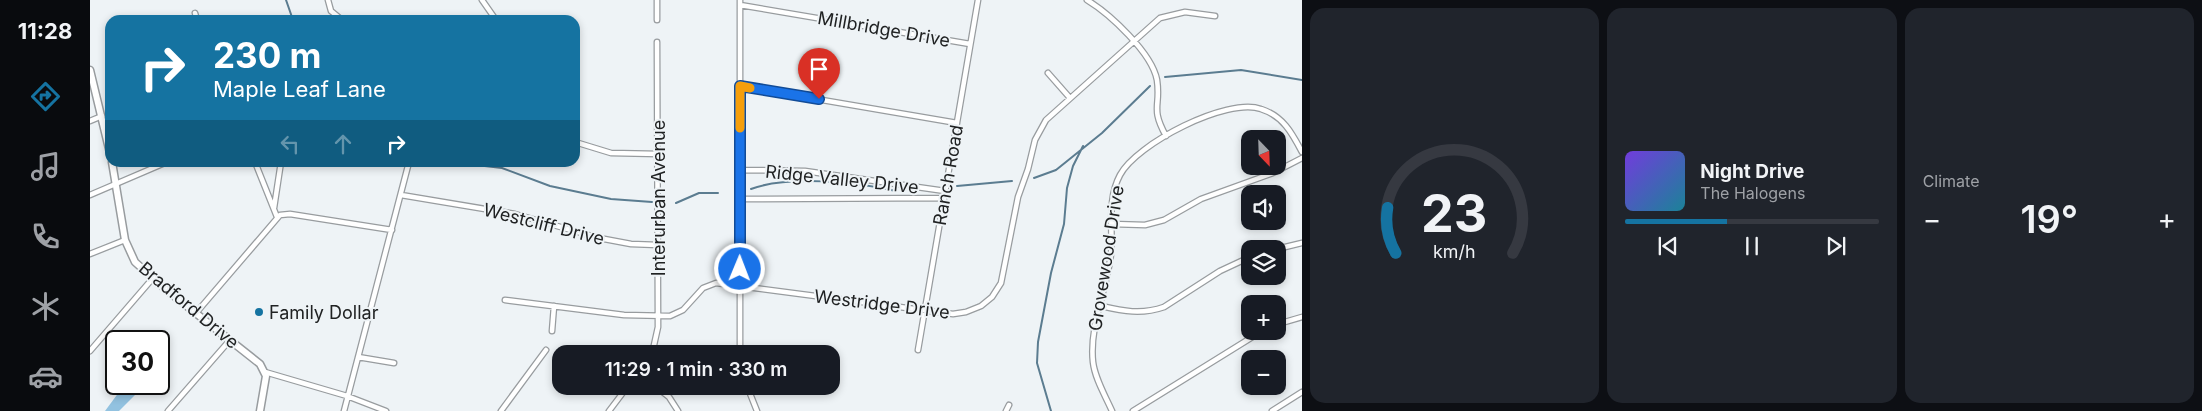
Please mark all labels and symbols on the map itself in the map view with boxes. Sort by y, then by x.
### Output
street label: Millbridge Drive [816,7,952,51]
pin [798,48,840,99]
street label: Interurban Avenue [648,120,669,276]
street label: Ranch Road [929,123,967,227]
north arrow [1241,130,1286,175]
street label: Ridge Valley Drive [764,161,920,197]
street label: Grovewood Drive [1084,184,1128,332]
street label: Westcliff Drive [481,199,607,249]
position arrow [713,242,765,294]
street label: Bradford Drive [135,257,243,353]
street label: Westridge Drive [813,285,951,323]
place label: Family Dollar [269,302,379,323]
marker: Family Dollar [253,306,265,318]
speed limit sign: 30 [105,330,170,395]

